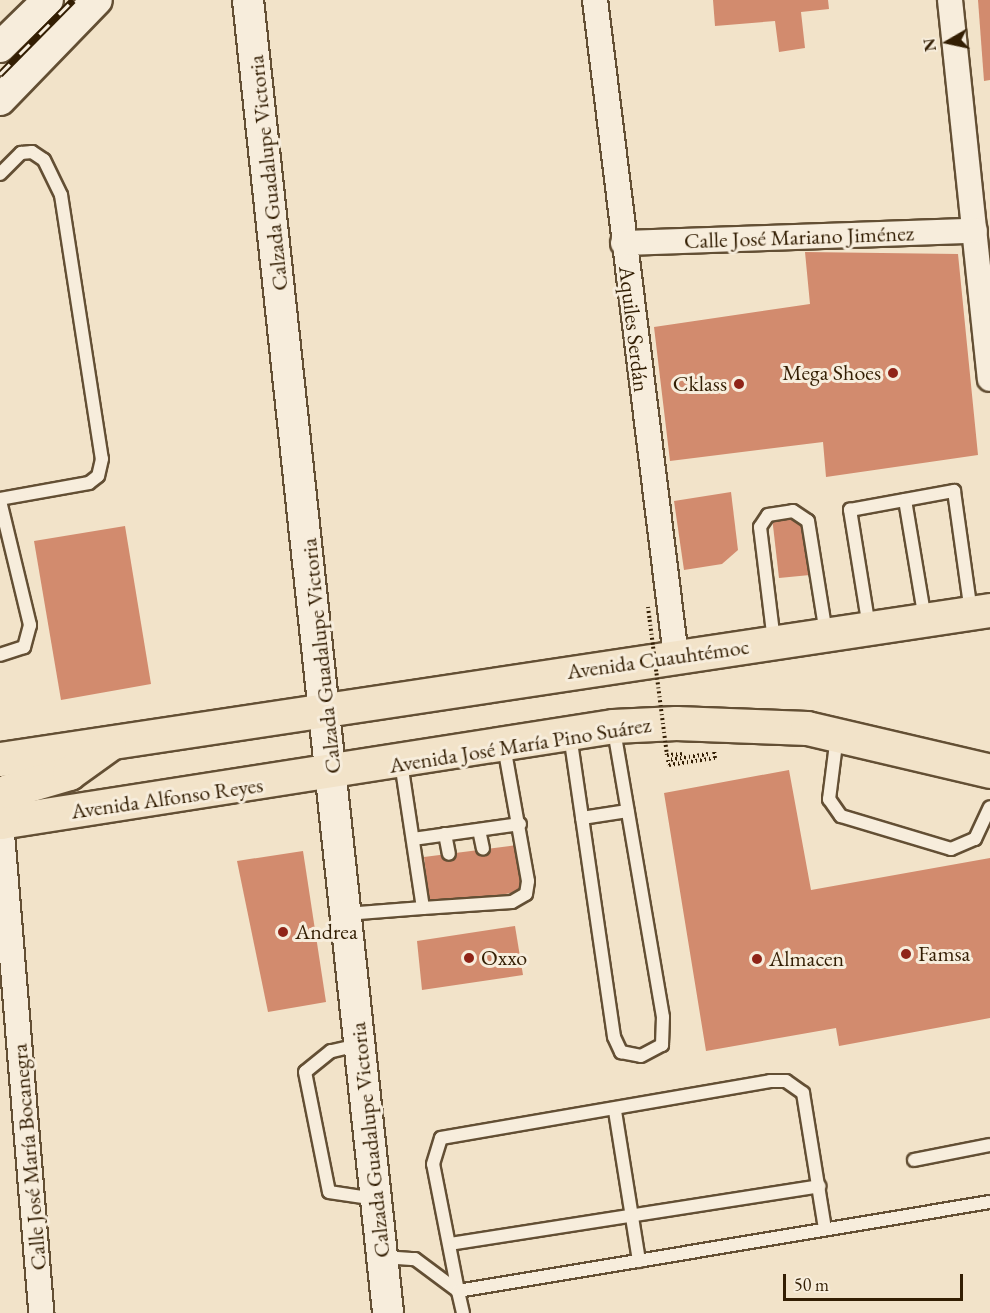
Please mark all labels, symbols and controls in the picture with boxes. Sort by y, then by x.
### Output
north arrow [918,12,978,72]
text: N [918,37,941,53]
street label: Calzada Guadalupe Victoria [243,54,293,292]
street label: Calle José Mariano Jiménez [684,220,914,254]
street label: Aquiles Serdán [613,264,655,394]
place label: Mega Shoes [782,360,881,386]
marker: Mega Shoes [886,366,900,380]
place label: Cklass [673,371,727,397]
marker: Cklass [732,377,746,391]
street label: Calzada Guadalupe Victoria [296,537,346,775]
street label: Avenida Cuauhtémoc [565,633,751,685]
street label: Avenida José María Pino Suárez [387,711,653,779]
street label: Avenida Alfonso Reyes [69,771,265,825]
place label: Andrea [295,919,358,945]
marker: Andrea [276,925,290,939]
place label: Famsa [918,941,970,967]
place label: Oxxo [481,945,527,971]
place label: Almacen [769,946,844,972]
marker: Famsa [899,947,913,961]
marker: Oxxo [462,951,476,965]
marker: Almacen [750,952,764,966]
street label: Calzada Guadalupe Victoria [345,1021,395,1259]
street label: Calle José María Bocanegra [6,1042,52,1272]
scale bar [786,1262,966,1300]
text: 50 m [794,1273,829,1296]

